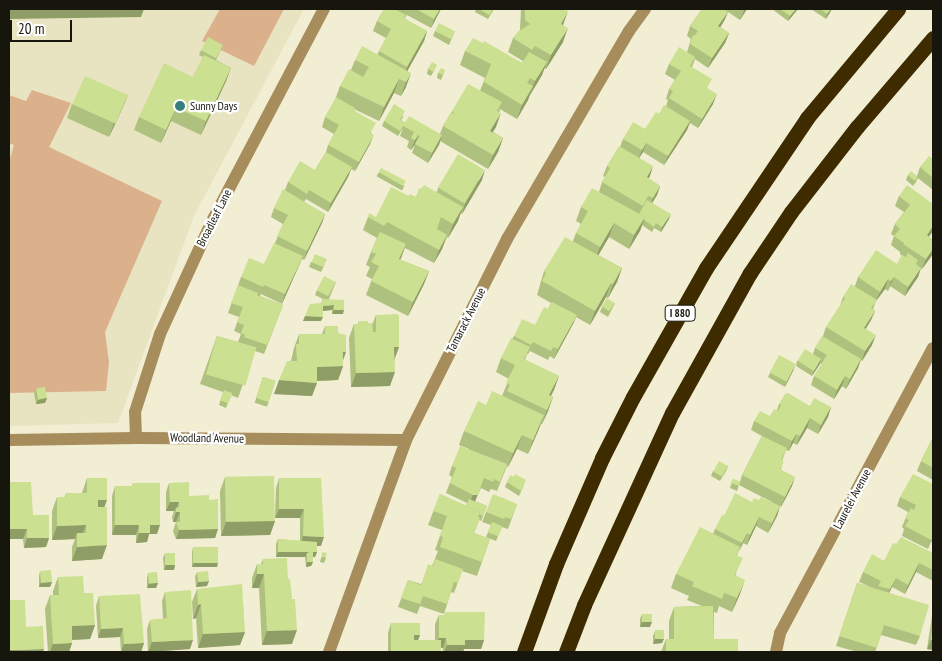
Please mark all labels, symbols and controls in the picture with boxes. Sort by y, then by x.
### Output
scale bar [12,10,75,42]
text: 20 m [18,19,44,38]
place label: Sunny Days [190,99,238,113]
marker: Sunny Days [174,100,186,112]
street label: Broadleaf Lane [193,187,235,249]
street label: Tamarack Avenue [443,285,489,355]
road number: I 880 [664,304,696,322]
street label: Woodland Avenue [170,430,244,446]
street label: Laurelei Avenue [830,466,874,532]

